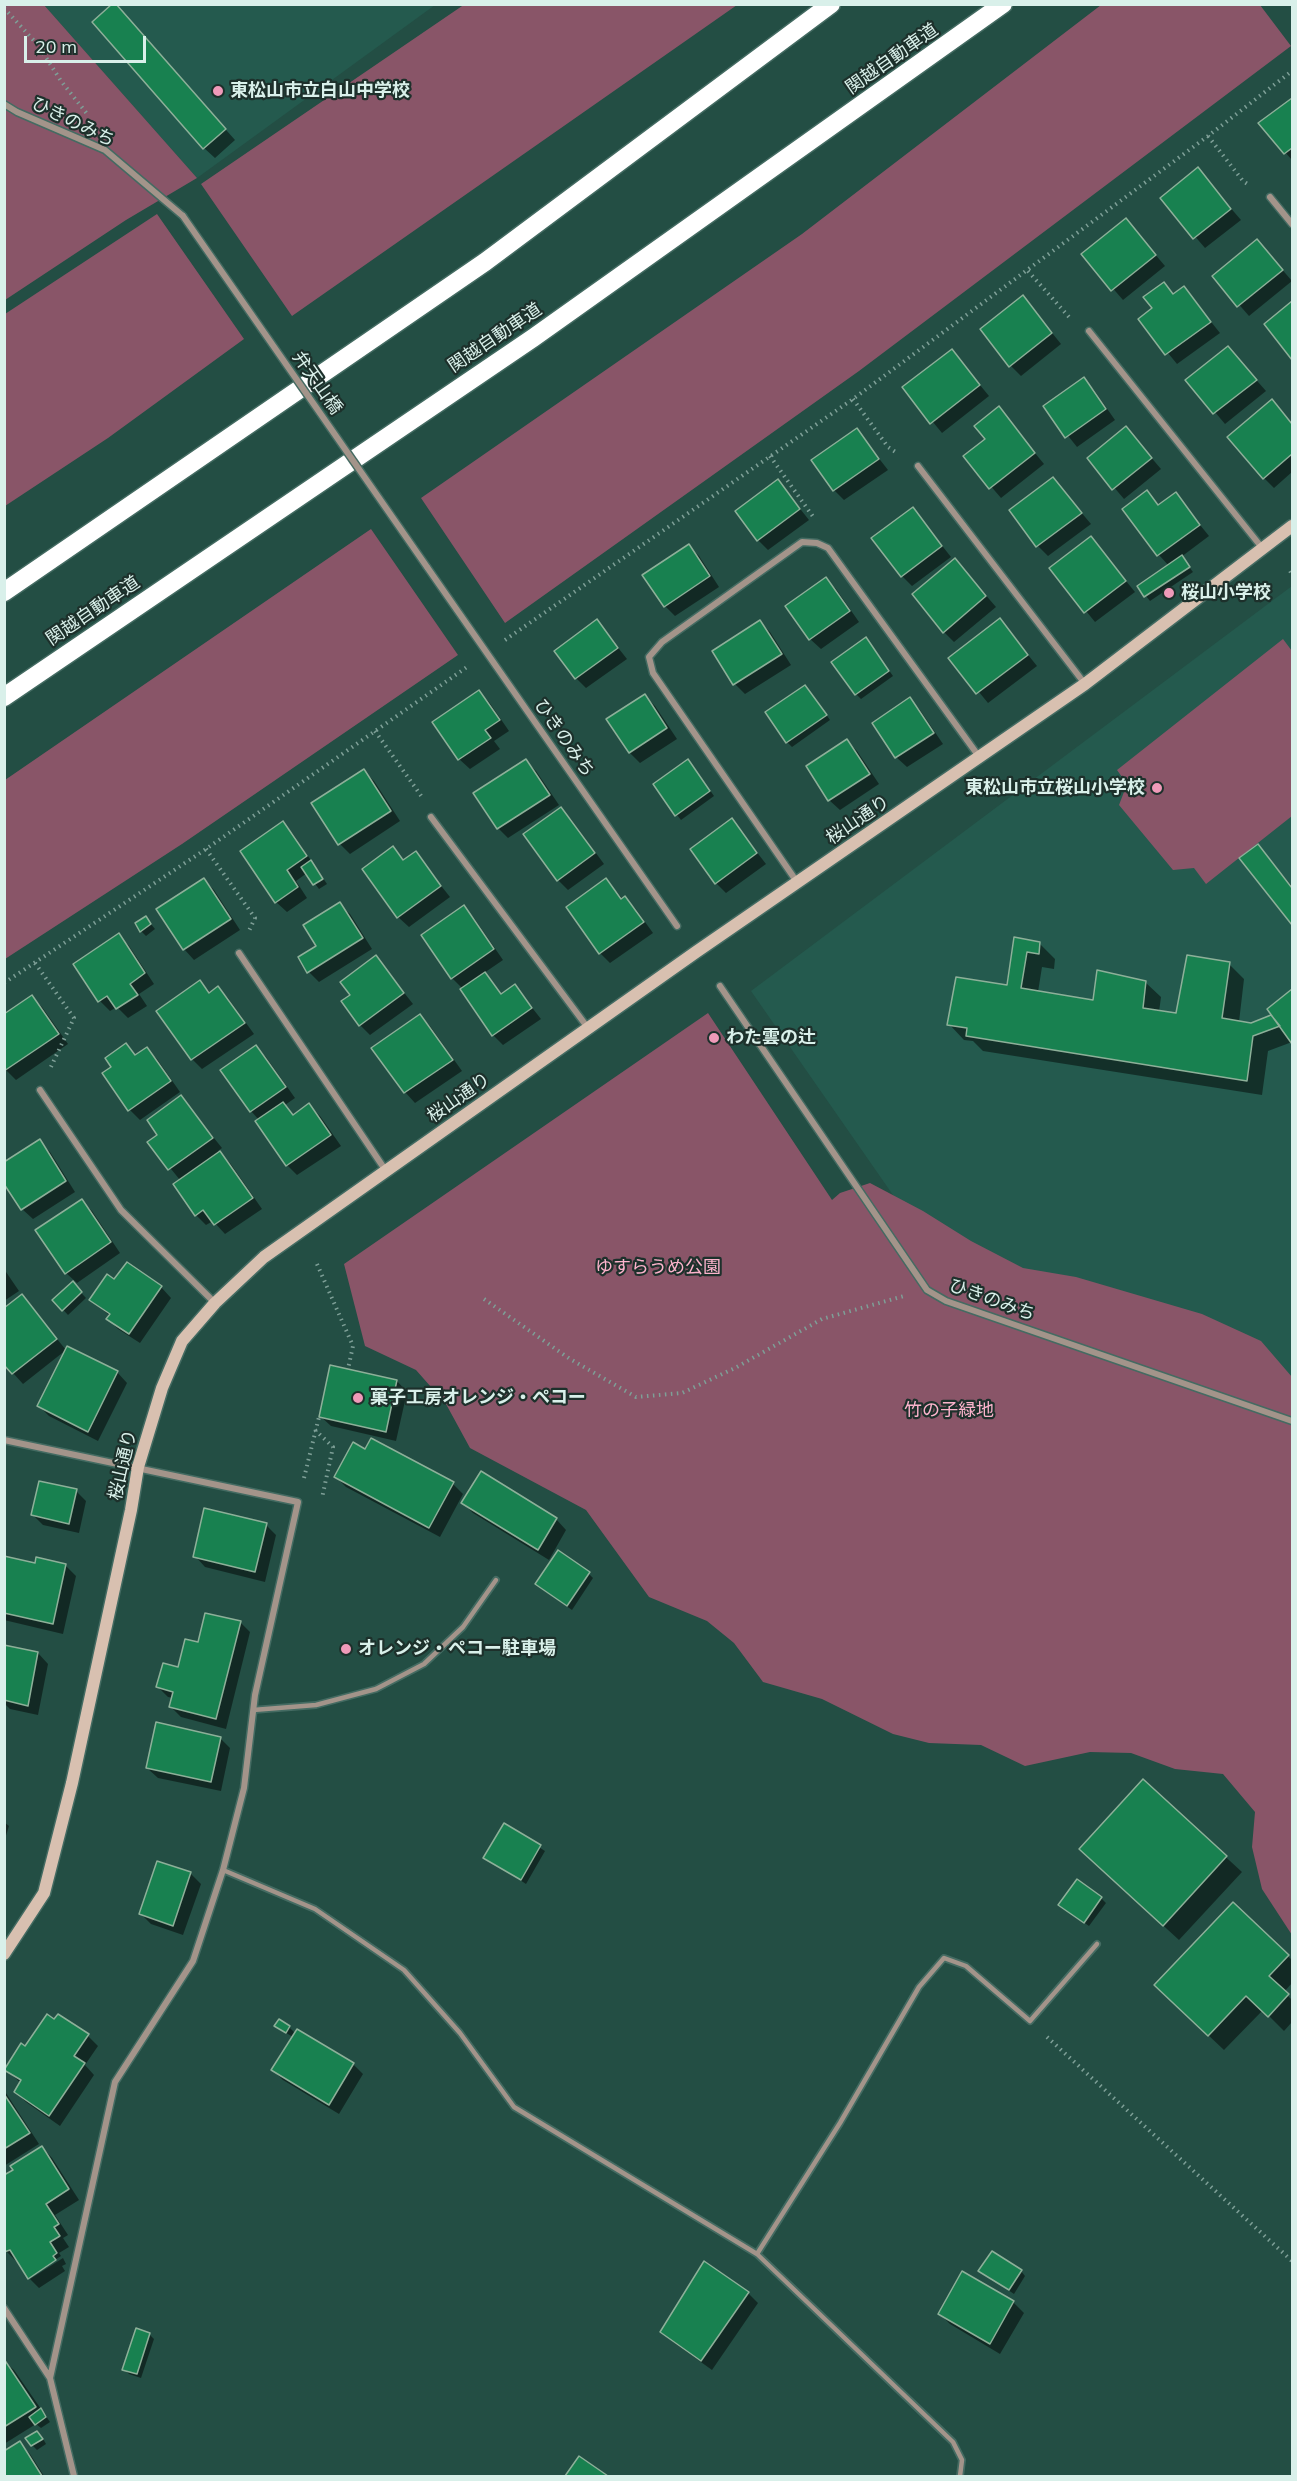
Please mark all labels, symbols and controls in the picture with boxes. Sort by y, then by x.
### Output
street label: 関越自動車道 [842,19,942,99]
scale bar [27,24,148,62]
text: 20 m [35,35,77,58]
place label: 東松山市立白山中学校 [230,80,410,102]
marker: 東松山市立白山中学校 [211,84,225,98]
street label: ひきのみち [28,93,118,151]
street label: 関越自動車道 [444,299,546,377]
street label: 弁天山橋 [288,347,346,419]
street label: 関越自動車道 [42,572,144,650]
place label: 桜山小学校 [1181,582,1271,604]
marker: 桜山小学校 [1162,586,1176,600]
street label: ひきのみち [529,695,599,781]
place label: 東松山市立桜山小学校 [965,777,1145,799]
marker: 東松山市立桜山小学校 [1150,781,1164,795]
street label: 桜山通り [822,791,894,849]
place label: わた雲の辻 [726,1027,816,1049]
marker: わた雲の辻 [707,1031,721,1045]
street label: 桜山通り [423,1069,495,1127]
park label: ゆすらうめ公園 [595,1257,721,1279]
street label: ひきのみち [946,1274,1038,1326]
place label: 菓子工房オレンジ・ペコー [370,1387,586,1409]
marker: 菓子工房オレンジ・ペコー [351,1391,365,1405]
park label: 竹の子緑地 [904,1400,994,1422]
street label: 桜山通り [104,1427,142,1503]
place label: オレンジ・ペコー駐車場 [358,1638,556,1660]
marker: オレンジ・ペコー駐車場 [339,1642,353,1656]

